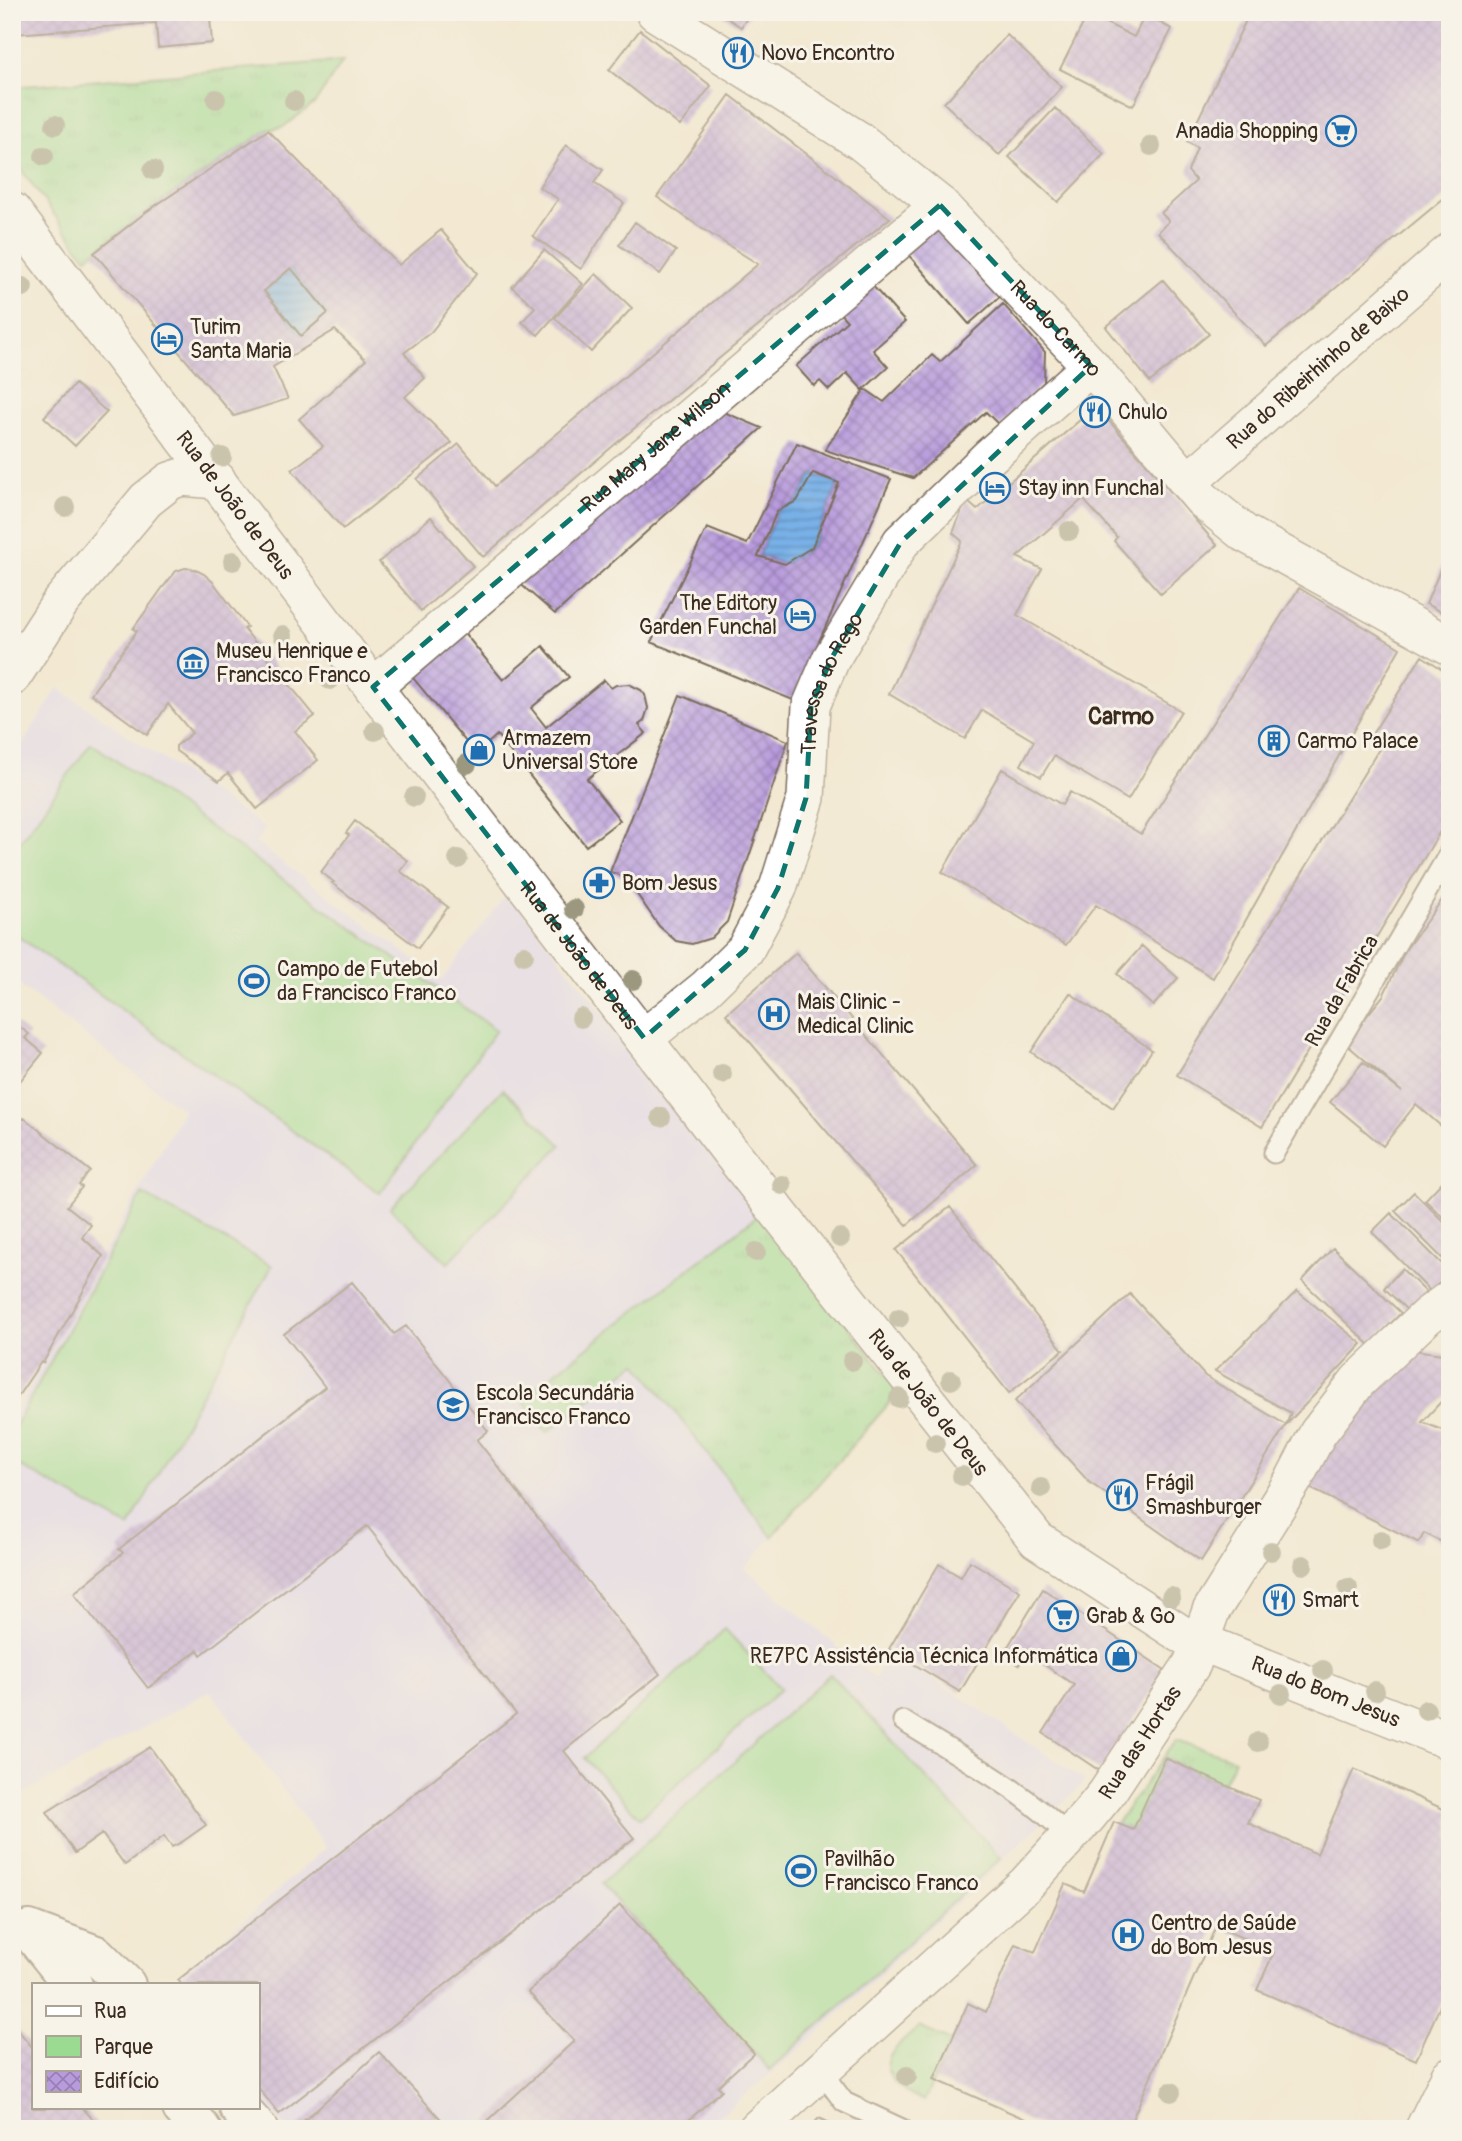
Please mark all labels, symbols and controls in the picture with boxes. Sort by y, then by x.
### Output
restaurant icon: Novo Encontro [721,36,755,70]
place label: Novo Encontro [761,40,895,67]
supermarket icon: Anadia Shopping [1324,114,1358,148]
place label: Anadia Shopping [1175,118,1318,145]
street label: Rua do Carmo [1004,274,1108,382]
street label: Rua do Ribeirhinho de Baixo [1221,280,1415,455]
place label: Turim Santa Maria [190,314,292,365]
hotel icon: Turim Santa Maria [150,322,184,356]
street label: Rua Mary Jane Wilson [575,376,736,518]
restaurant icon: Chulo [1078,395,1112,429]
place label: Chulo [1118,399,1168,426]
street label: Rua de João de Deus [170,425,300,585]
hotel icon: Stay inn Funchal [978,471,1012,505]
place label: Stay inn Funchal [1018,475,1164,502]
place label: The Editory Garden Funchal [639,590,777,641]
hotel icon: The Editory Garden Funchal [783,598,817,632]
street label: Travessa do Rego [795,608,869,755]
place label: Museu Henrique e Francisco Franco [216,638,371,689]
museum icon: Museu Henrique e Francisco Franco [176,646,210,680]
district label: Carmo [1088,702,1155,731]
building icon: Carmo Palace [1257,724,1291,758]
place label: Armazem Universal Store [502,725,638,776]
place label: Carmo Palace [1297,728,1419,755]
shop icon: Armazem Universal Store [462,733,496,767]
pharmacy icon: Bom Jesus [582,866,616,900]
place label: Bom Jesus [622,870,718,897]
street label: Rua de João de Deus [514,876,645,1035]
street label: Rua da Fabrica [1299,930,1385,1052]
place label: Campo de Futebol da Francisco Franco [277,956,456,1007]
sports icon: Campo de Futebol da Francisco Franco [237,964,271,998]
place label: Mais Clinic - Medical Clinic [797,989,914,1040]
hospital icon: Mais Clinic - Medical Clinic [757,997,791,1031]
street label: Rua de João de Deus [862,1324,995,1482]
place label: Escola Secundária Francisco Franco [476,1380,634,1431]
school or university icon: Escola Secundária Francisco Franco [436,1388,470,1422]
place label: Frágil Smashburger [1145,1470,1262,1521]
restaurant icon: Frágil Smashburger [1105,1478,1139,1512]
restaurant icon: Smart [1262,1583,1296,1617]
place label: Smart [1302,1587,1359,1614]
supermarket icon: Grab & Go [1046,1599,1080,1633]
place label: Grab & Go [1086,1603,1175,1630]
shop icon: RE7PC Assistência Técnica Informática [1104,1639,1138,1673]
place label: RE7PC Assistência Técnica Informática [750,1643,1098,1670]
street label: Rua do Bom Jesus [1247,1650,1405,1733]
street label: Rua das Hortas [1093,1680,1188,1805]
place label: Pavilhão Francisco Franco [824,1846,979,1897]
sports icon: Pavilhão Francisco Franco [784,1854,818,1888]
place label: Centro de Saúde do Bom Jesus [1151,1910,1297,1961]
hospital icon: Centro de Saúde do Bom Jesus [1111,1918,1145,1952]
legend [32,1983,259,2110]
text: Rua [94,1998,127,2025]
text: Parque [94,2034,153,2061]
text: Edifício [94,2068,159,2095]

